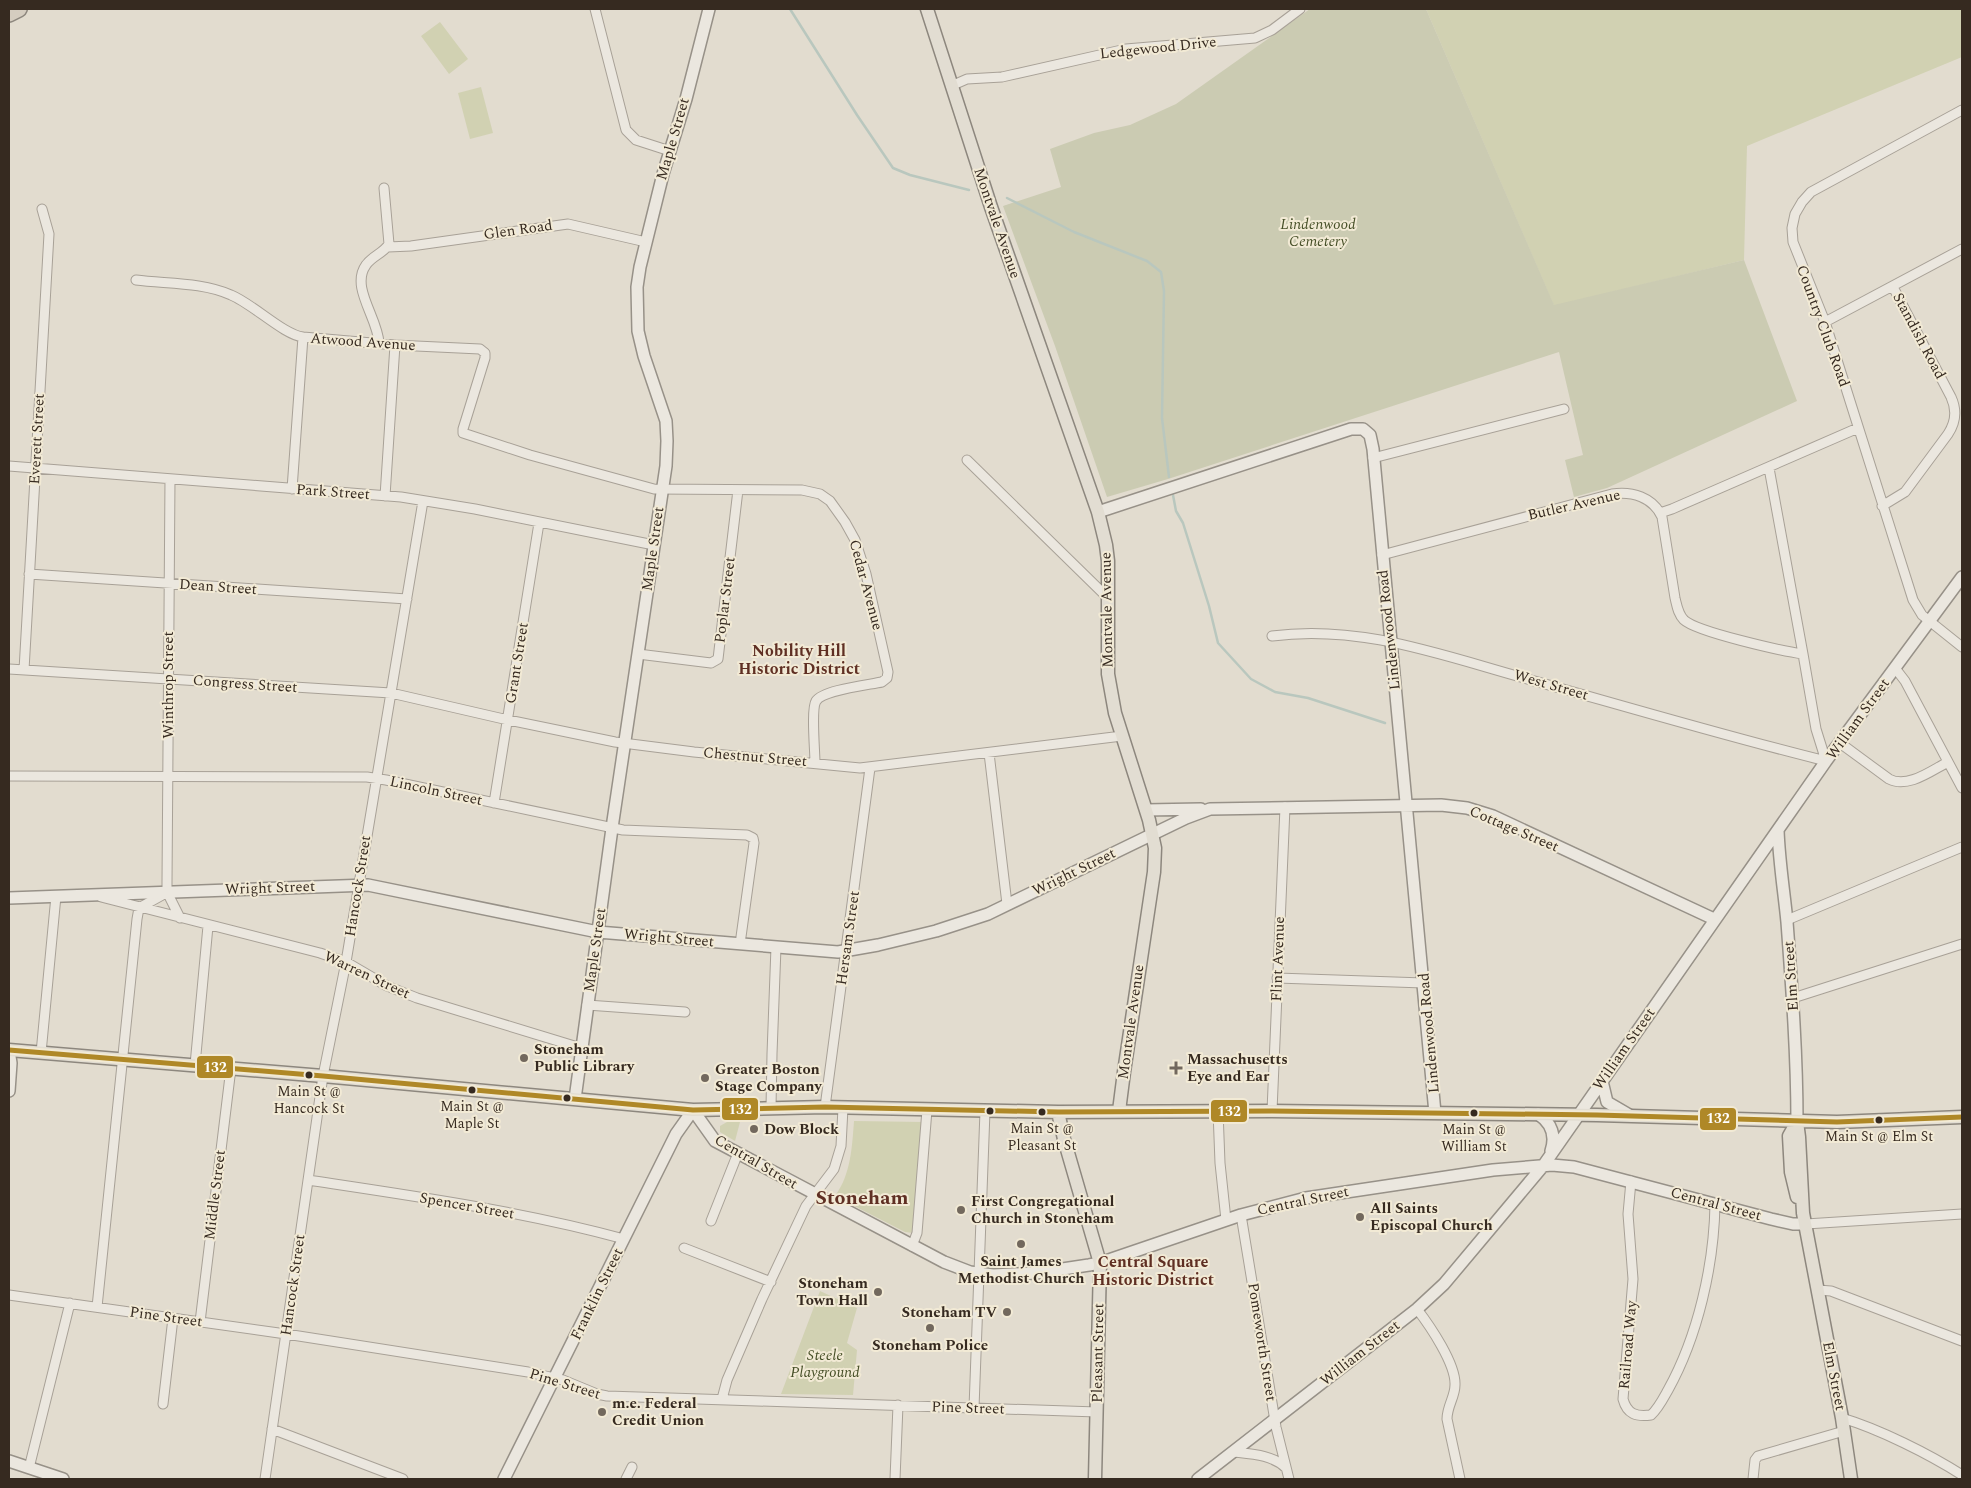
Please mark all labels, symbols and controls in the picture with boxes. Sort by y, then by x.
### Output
street label: Ledgewood Drive [1099,30,1217,66]
street label: Maple Street [650,95,696,183]
street label: Montvale Avenue [967,164,1027,282]
park label: Lindenwood Cemetery [1280,213,1356,253]
street label: Glen Road [482,214,554,246]
street label: Country Club Road [1790,262,1856,390]
street label: Standish Road [1886,289,1952,383]
street label: Atwood Avenue [310,327,416,357]
street label: Everett Street [23,393,51,485]
street label: Park Street [295,478,371,506]
street label: Butler Avenue [1525,483,1623,527]
street label: Maple Street [636,505,670,593]
street label: Cedar Avenue [843,537,889,633]
street label: Montvale Avenue [1094,552,1120,668]
street label: Poplar Street [708,556,742,644]
street label: Lindenwood Road [1371,569,1407,691]
street label: Dean Street [178,573,258,601]
street label: Grant Street [499,621,535,705]
street label: Winthrop Street [157,631,180,739]
district label: Nobility Hill Historic District [738,639,860,681]
street label: West Street [1511,663,1591,707]
street label: Congress Street [192,669,298,699]
street label: William Street [1820,673,1896,765]
street label: Chestnut Street [702,741,808,773]
street label: Lincoln Street [387,770,485,812]
street label: Cottage Street [1466,800,1562,858]
street label: Hancock Street [339,834,377,938]
street label: Wright Street [1028,842,1120,902]
street label: Wright Street [224,875,316,901]
street label: Hersam Street [830,889,866,987]
street label: Maple Street [578,906,612,994]
street label: Flint Avenue [1265,916,1291,1002]
street label: Wright Street [623,923,715,953]
street label: Elm Street [1777,940,1805,1012]
street label: Warren Street [320,945,414,1005]
street label: Montvale Avenue [1112,963,1150,1081]
street label: Lindenwood Road [1412,972,1446,1094]
street label: William Street [1587,1003,1661,1095]
place label: Stoneham Public Library [534,1038,635,1078]
place label: Massachusetts Eye and Ear [1187,1048,1288,1088]
marker: Stoneham Public Library [518,1052,530,1064]
line badge: 132 [196,1055,234,1079]
text: 132 [203,1057,227,1078]
place label: Greater Boston Stage Company [715,1058,823,1098]
marker: Massachusetts Eye and Ear [1169,1061,1183,1075]
marker: Main St @ Hancock St [304,1070,314,1080]
marker: Greater Boston Stage Company [699,1072,711,1084]
place label: Main St @ Hancock St [273,1081,345,1119]
marker: Main St @ Maple St [467,1085,477,1095]
unlabelled marker [562,1093,572,1103]
place label: Main St @ Maple St [440,1096,504,1134]
line badge: 132 [721,1097,759,1121]
text: 132 [728,1099,752,1120]
line badge: 132 [1210,1099,1248,1123]
text: 132 [1217,1101,1241,1122]
unlabelled marker [985,1106,995,1116]
marker: Main St @ Pleasant St [1037,1107,1047,1117]
line badge: 132 [1699,1107,1737,1131]
marker: Main St @ William St [1469,1108,1479,1118]
text: 132 [1706,1108,1730,1129]
marker: Main St @ Elm St [1874,1115,1884,1125]
place label: Dow Block [764,1118,839,1141]
place label: Main St @ Pleasant St [1008,1118,1076,1156]
place label: Main St @ William St [1441,1119,1507,1157]
marker: Dow Block [748,1123,760,1135]
place label: Main St @ Elm St [1825,1126,1933,1147]
street label: Central Street [710,1129,802,1195]
street label: Middle Street [198,1149,232,1241]
street label: Central Street [1255,1180,1351,1222]
street label: Central Street [1668,1181,1764,1227]
district label: Stoneham [816,1183,908,1213]
street label: Spencer Street [418,1186,516,1226]
place label: First Congregational Church in Stoneham [971,1190,1115,1230]
place label: All Saints Episcopal Church [1370,1197,1493,1237]
marker: First Congregational Church in Stoneham [955,1204,967,1216]
marker: All Saints Episcopal Church [1354,1211,1366,1223]
street label: Hancock Street [274,1233,312,1337]
marker: Saint James Methodist Church [1015,1238,1027,1250]
street label: Franklin Street [565,1244,629,1344]
place label: Saint James Methodist Church [957,1250,1085,1290]
district label: Central Square Historic District [1092,1250,1214,1292]
place label: Stoneham Town Hall [796,1272,868,1312]
street label: Pomeworth Street [1241,1281,1283,1403]
marker: Stoneham Town Hall [872,1286,884,1298]
street label: Railroad Way [1613,1299,1643,1390]
street label: Pine Street [128,1301,204,1333]
place label: Stoneham TV [902,1301,998,1324]
street label: Pleasant Street [1086,1303,1110,1403]
marker: Stoneham TV [1001,1306,1013,1318]
street label: William Street [1315,1314,1405,1392]
marker: Stoneham Police [924,1322,936,1334]
place label: Stoneham Police [872,1334,988,1357]
street label: Elm Street [1816,1339,1852,1413]
park label: Steele Playground [790,1344,860,1384]
street label: Pine Street [527,1362,603,1406]
place label: m.e. Federal Credit Union [612,1392,704,1432]
street label: Pine Street [931,1395,1005,1421]
marker: m.e. Federal Credit Union [596,1406,608,1418]

